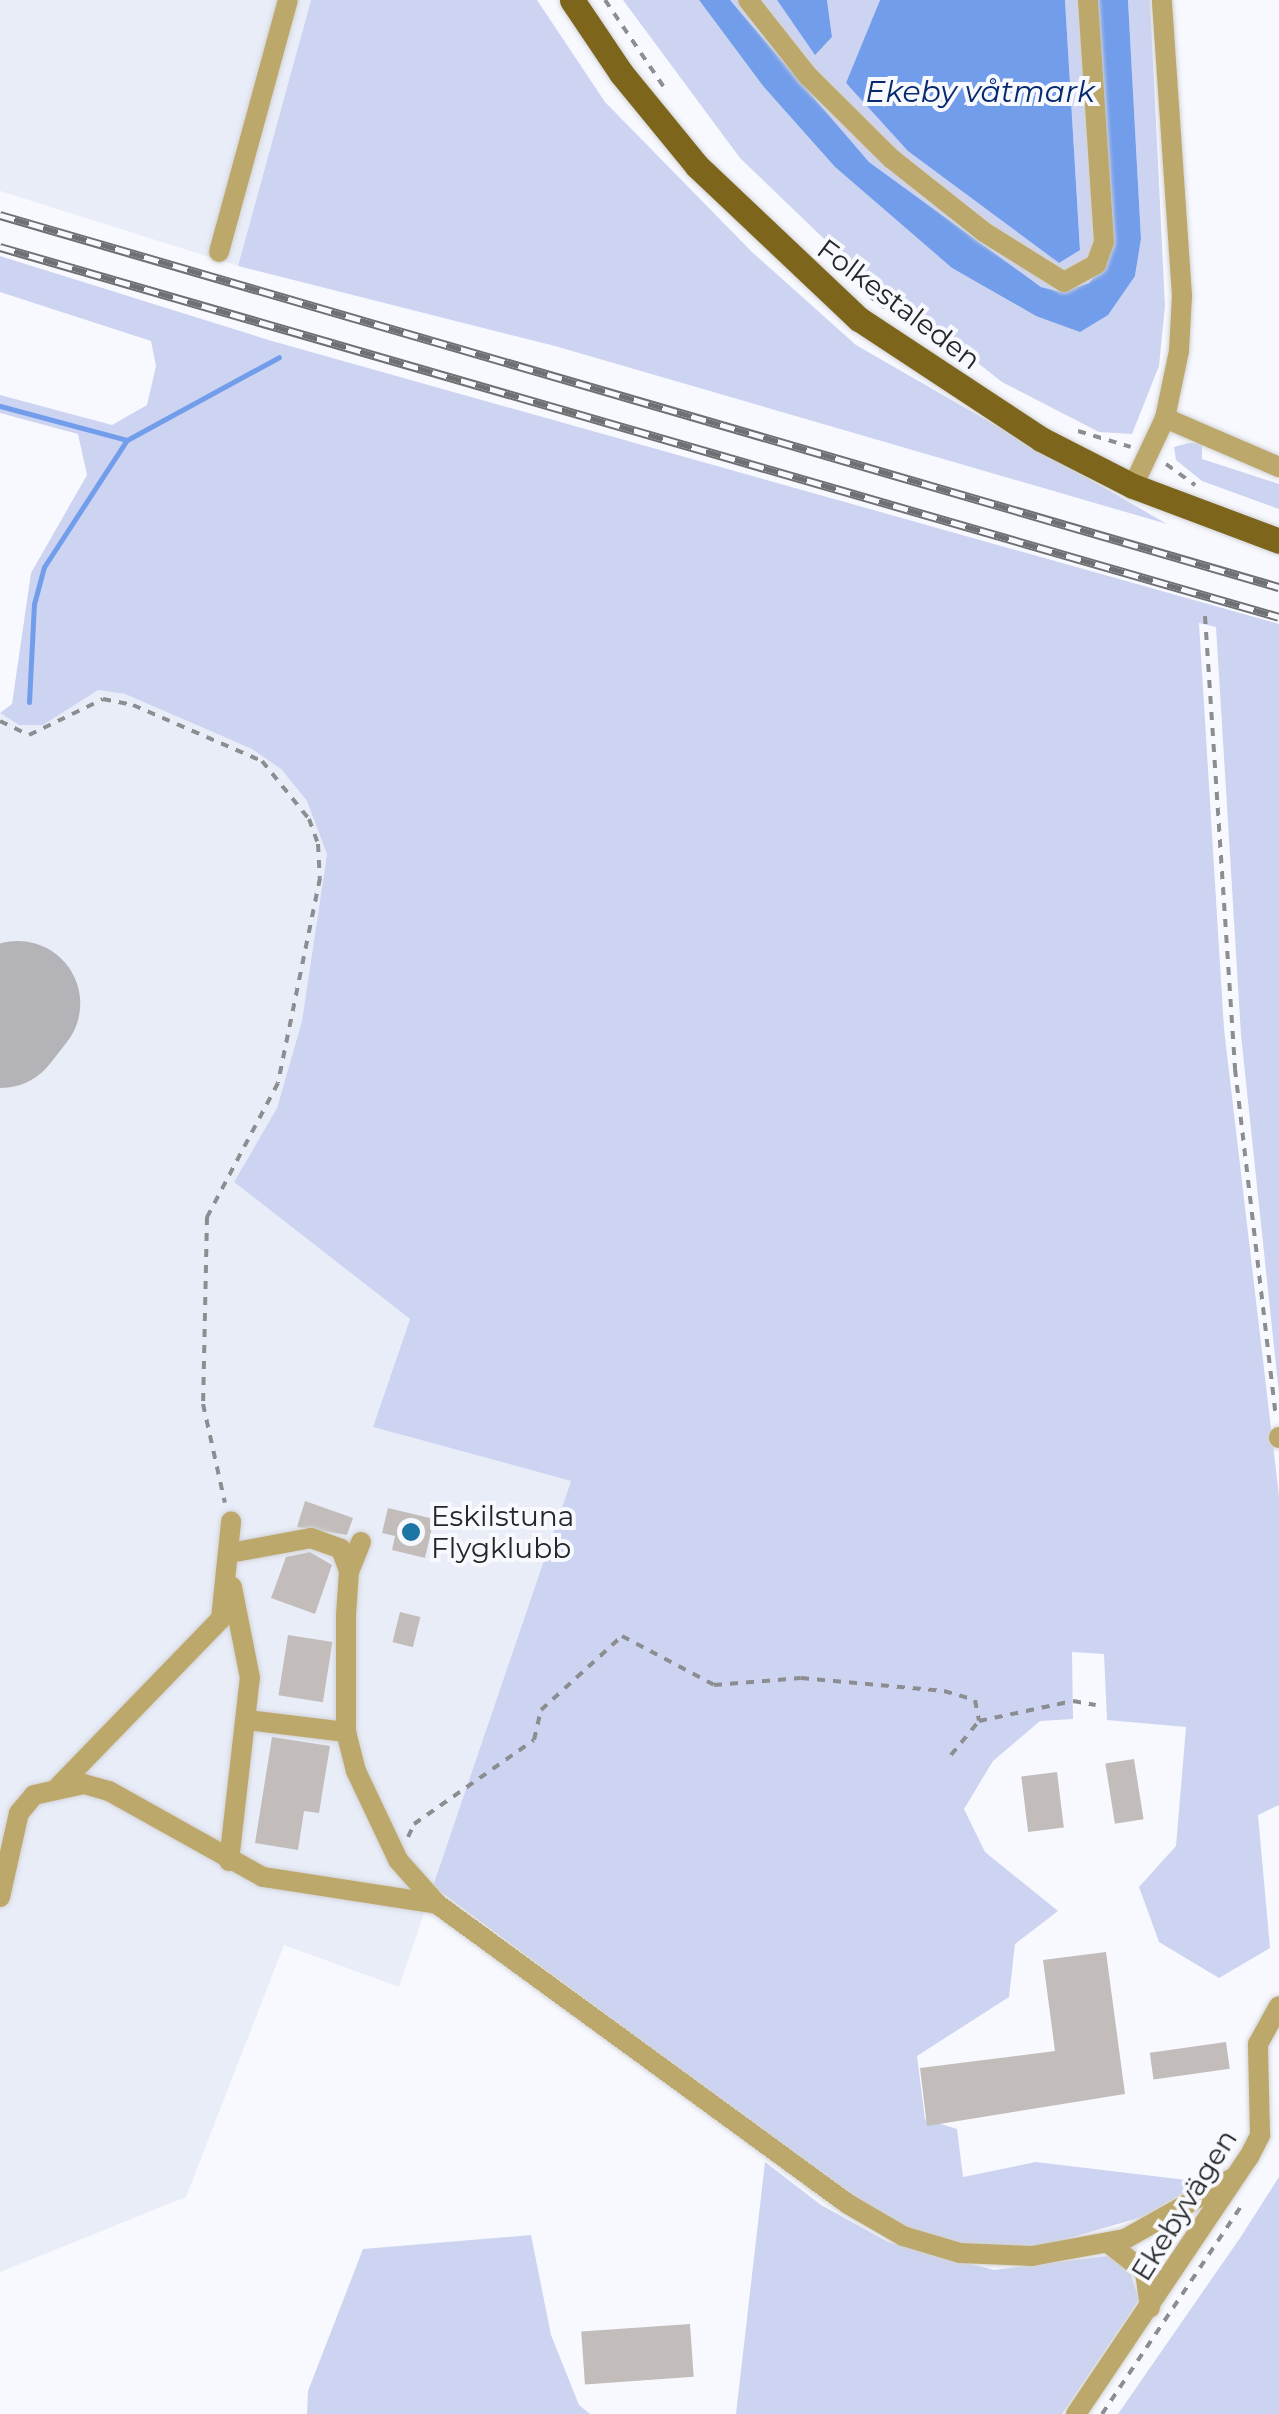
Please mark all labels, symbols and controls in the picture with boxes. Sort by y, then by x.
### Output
water label: Ekeby våtmark [865,74,1095,110]
street label: Folkestaleden [811,232,987,376]
place label: Eskilstuna Flygklubb [431,1499,574,1565]
marker: Eskilstuna Flygklubb [400,1521,422,1543]
street label: Ekebyvägen [1124,2123,1244,2287]

